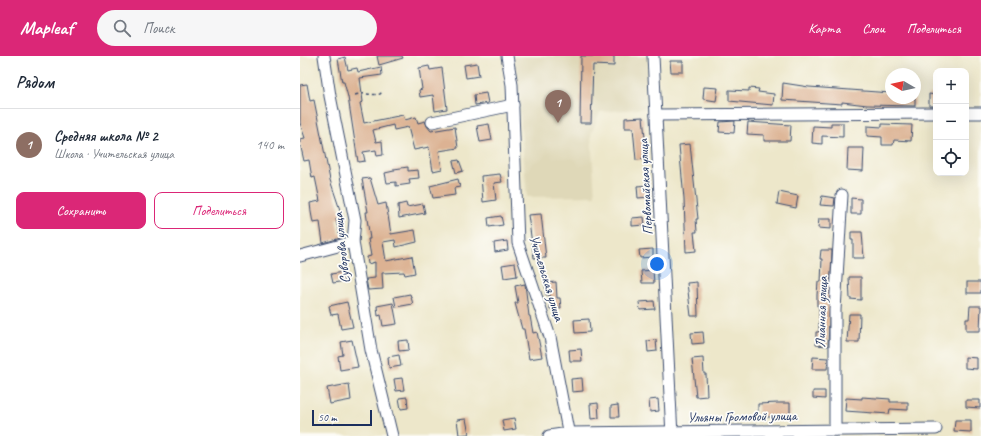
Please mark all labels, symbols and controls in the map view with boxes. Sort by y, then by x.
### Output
search box [97,10,377,46]
text: Mapleaf [20,16,73,40]
icon: search [111,17,133,39]
text: Поиск [143,19,175,38]
text: Карта [808,20,840,37]
text: Слои [862,20,885,37]
text: Поделиться [907,20,961,37]
north arrow [885,68,921,104]
map controls [933,68,969,176]
button: + [933,68,969,104]
text: Рядом [16,72,54,93]
pin: 1 [545,90,571,123]
button: − [933,104,969,140]
text: Средняя школа № 2 [54,127,158,146]
text: 1 [26,137,32,153]
text: 140 m [256,137,284,153]
street label: Первомайская улица [634,137,656,235]
button: locate [933,140,969,176]
text: Школа · Учительская улица [54,146,174,162]
button: Сохранить [16,192,146,229]
button: Поделиться [154,192,284,229]
street label: Суворова улица [329,211,354,284]
street label: Учительская улица [525,233,568,324]
your location [647,254,667,274]
street label: Лианная улица [812,275,831,348]
street label: Ульяны Громовой улица [687,407,798,426]
scale bar [312,408,372,427]
text: 50 m [318,410,337,424]

